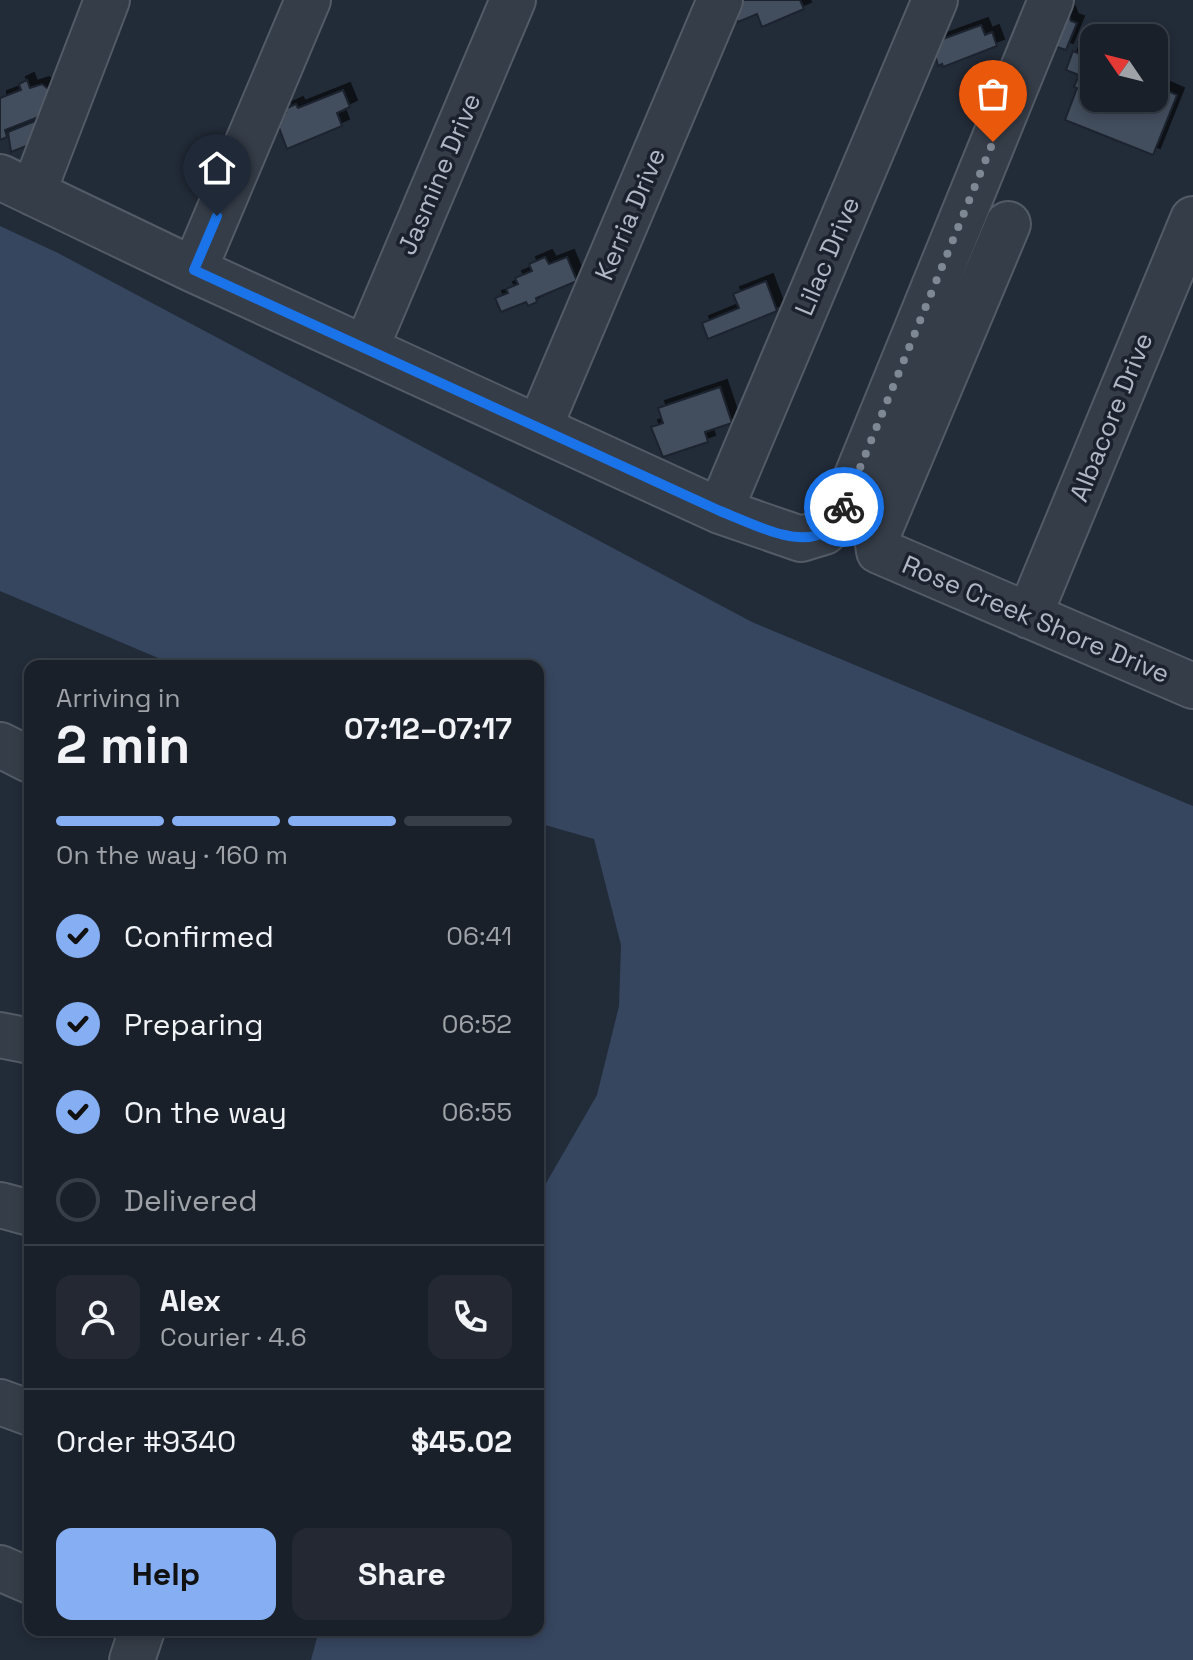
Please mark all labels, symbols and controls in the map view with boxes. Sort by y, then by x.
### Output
north arrow [1080,24,1168,112]
map controls [1080,24,1168,112]
pin [959,60,1027,142]
icon: bag [971,72,1015,116]
street label: Jasmine Drive [390,88,488,260]
pin [183,134,251,216]
street label: Kerria Drive [587,143,673,285]
icon: home [195,146,239,190]
street label: Lilac Drive [787,191,867,321]
street label: Albacore Drive [1062,327,1160,507]
courier [804,467,884,547]
icon: bike [822,485,866,529]
street label: Rose Creek Shore Drive [897,547,1175,691]
text: Arriving in [56,681,180,715]
text: 07:12–07:17 [344,709,512,748]
text: 2 min [56,712,190,778]
text: On the way · 160 m [56,838,288,872]
icon: check [56,914,100,958]
text: Confirmed [124,917,274,956]
text: 06:41 [446,919,512,953]
icon: check [56,1002,100,1046]
text: Preparing [124,1005,263,1044]
text: 06:52 [442,1007,512,1041]
icon: check [56,1090,100,1134]
text: On the way [124,1093,287,1132]
text: 06:55 [442,1095,512,1129]
text: Delivered [124,1181,258,1220]
button: person [56,1275,140,1359]
button: phone [428,1275,512,1359]
text: Alex [160,1281,221,1320]
text: Courier · 4.6 [160,1320,307,1354]
text: Order #9340 [56,1422,236,1461]
text: $45.02 [411,1422,512,1461]
button: Help [56,1528,276,1620]
button: Share [292,1528,512,1620]

